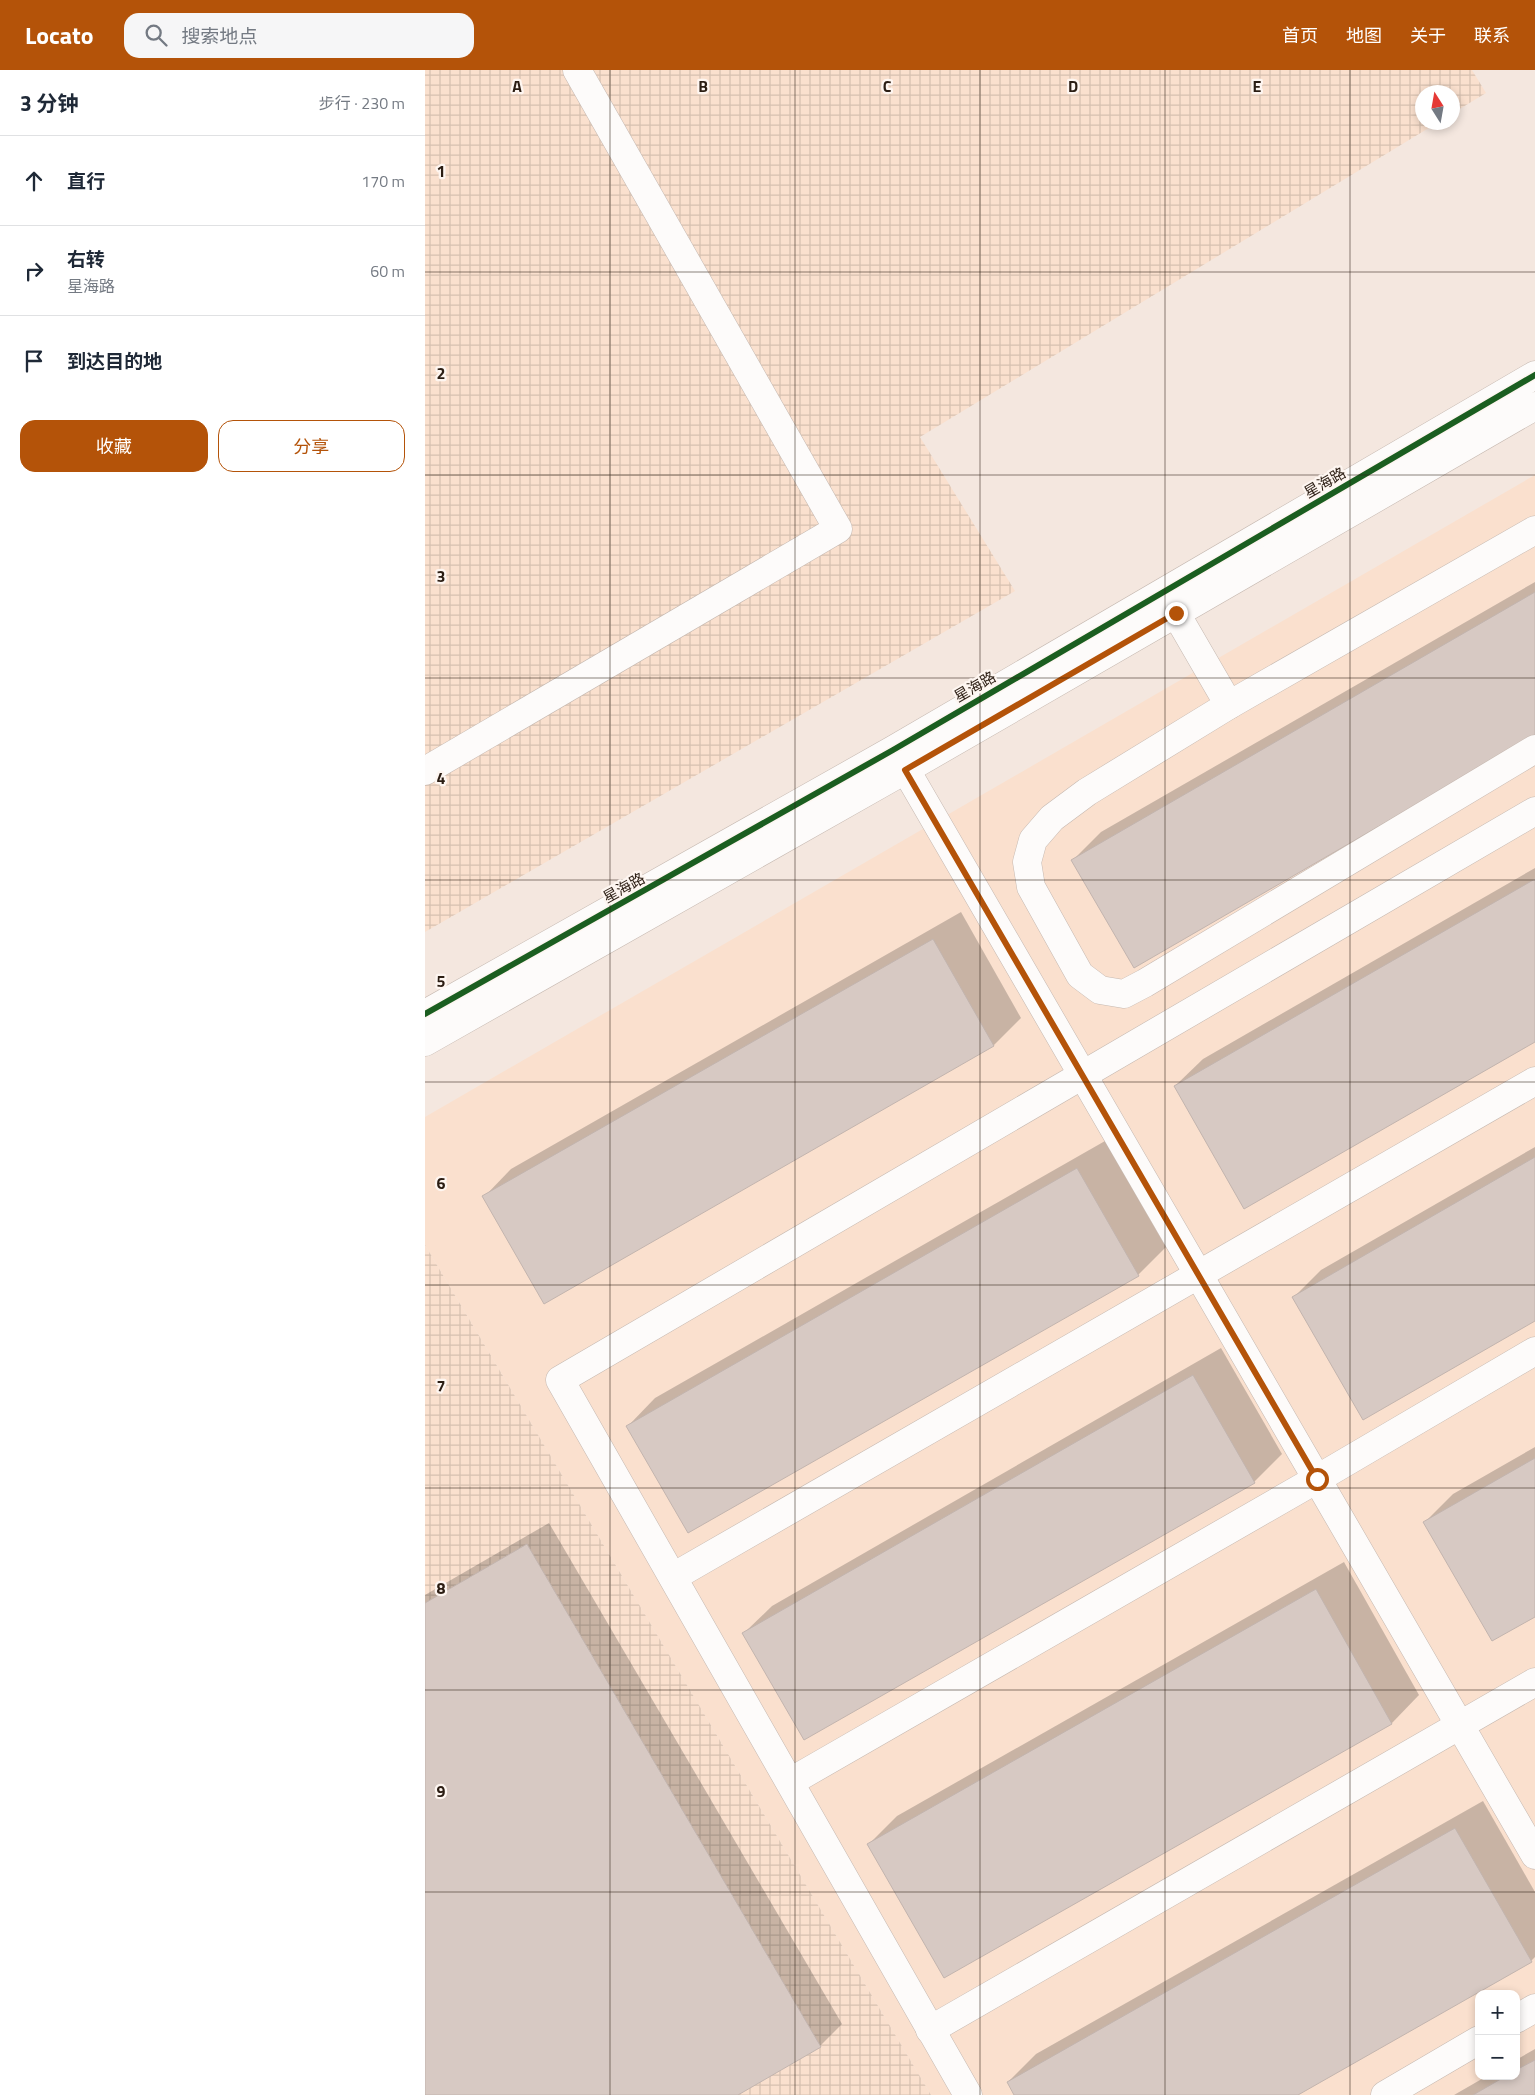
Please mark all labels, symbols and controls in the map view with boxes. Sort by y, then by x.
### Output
search box [124,13,474,58]
text: Locato [25,17,94,53]
icon: search [142,21,170,49]
text: 搜索地点 [182,21,258,50]
text: 首页 [1282,22,1318,49]
text: 地图 [1346,22,1382,49]
text: 关于 [1410,22,1446,49]
text: 联系 [1474,22,1510,49]
text: A [512,74,522,98]
text: B [698,74,708,98]
text: C [883,74,892,98]
text: D [1068,74,1078,98]
text: E [1253,74,1262,98]
north arrow [1415,85,1460,130]
text: 3 分钟 [20,87,78,119]
text: 步行 · 230 m [319,91,405,115]
text: 1 [437,159,445,183]
text: 直行 [67,166,105,195]
icon: ahead [20,167,48,195]
text: 170 m [361,169,405,193]
text: 右转 [67,244,105,273]
icon: right [20,257,48,285]
text: 60 m [370,259,405,283]
text: 星海路 [67,274,115,298]
text: 到达目的地 [67,346,162,375]
icon: arrive [20,347,48,375]
text: 2 [437,361,445,385]
button: 收藏 [20,420,208,472]
button: 分享 [218,420,405,472]
street label: 星海路 [1300,461,1350,504]
text: 3 [437,564,445,588]
route end [1165,602,1188,625]
street label: 星海路 [950,665,1000,708]
text: 4 [437,766,446,790]
street label: 星海路 [598,867,649,909]
text: 5 [437,969,446,993]
text: 6 [437,1171,446,1195]
text: 7 [437,1374,445,1398]
route start [1306,1468,1329,1491]
text: 8 [437,1576,446,1600]
text: 9 [437,1779,446,1803]
map controls [1475,1990,1520,2080]
button: + [1475,1990,1520,2035]
button: − [1475,2035,1520,2080]

